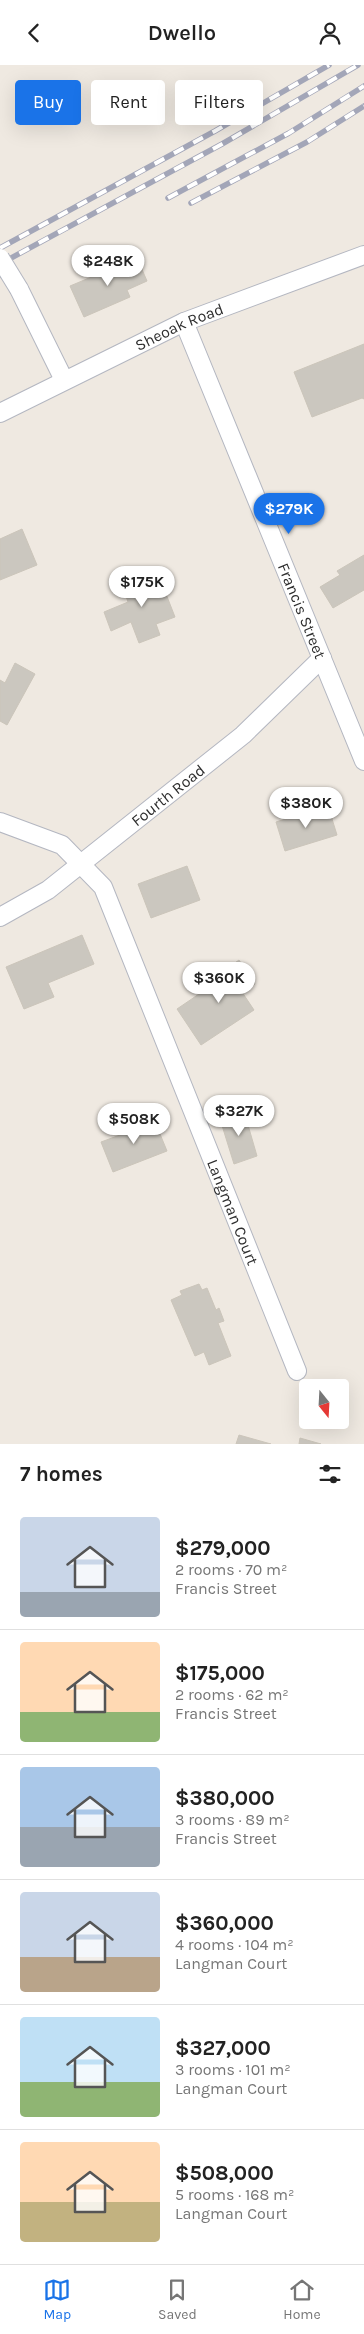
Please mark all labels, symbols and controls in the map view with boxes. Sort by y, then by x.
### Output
icon: back [20,19,48,47]
icon: person [316,19,344,47]
text: Dwello [148,20,216,46]
chip: Buy [15,80,81,125]
chip: Rent [91,80,165,125]
chip: Filters [175,80,263,125]
pin: $248K [73,245,143,287]
text: $248K [82,251,134,270]
street label: Sheoak Road [132,299,226,354]
pin: $279K [254,493,324,535]
text: $279K [265,499,313,518]
street label: Francis Street [274,560,330,661]
pin: $175K [107,565,177,608]
text: $175K [120,572,164,591]
street label: Fourth Road [127,760,208,830]
pin: $380K [271,787,341,829]
text: $380K [280,793,332,812]
pin: $360K [184,961,254,1004]
text: $360K [193,968,245,987]
pin: $327K [204,1095,274,1137]
text: $327K [214,1101,264,1120]
pin: $508K [99,1103,169,1145]
text: $508K [108,1109,160,1128]
street label: Langman Court [204,1156,263,1268]
north arrow [299,1379,349,1429]
map controls [299,1379,349,1429]
icon: filters [316,1460,344,1488]
text: 7 homes [20,1462,103,1486]
text: $279,000 [175,1536,271,1560]
icon: home [60,1537,120,1597]
text: 2 rooms · 70 m² [175,1560,287,1579]
text: Francis Street [175,1579,277,1598]
text: $175,000 [175,1661,265,1685]
icon: home [60,1662,120,1722]
text: 2 rooms · 62 m² [175,1685,289,1704]
text: Francis Street [175,1704,277,1723]
text: $380,000 [175,1786,275,1810]
icon: home [60,1787,120,1847]
text: 3 rooms · 89 m² [175,1810,290,1829]
text: Francis Street [175,1829,277,1848]
text: $360,000 [175,1911,274,1935]
icon: home [60,1912,120,1972]
text: 4 rooms · 104 m² [175,1935,294,1954]
text: Langman Court [175,1954,287,1973]
text: $327,000 [175,2036,271,2060]
icon: home [60,2037,120,2097]
text: 3 rooms · 101 m² [175,2060,291,2079]
text: Langman Court [175,2079,287,2098]
text: $508,000 [175,2161,274,2185]
icon: home [60,2162,120,2222]
text: 5 rooms · 168 m² [175,2185,294,2204]
text: Langman Court [175,2204,287,2223]
tab: Map [43,2276,71,2323]
tab: Saved [158,2276,197,2323]
tab: Home [283,2276,321,2323]

